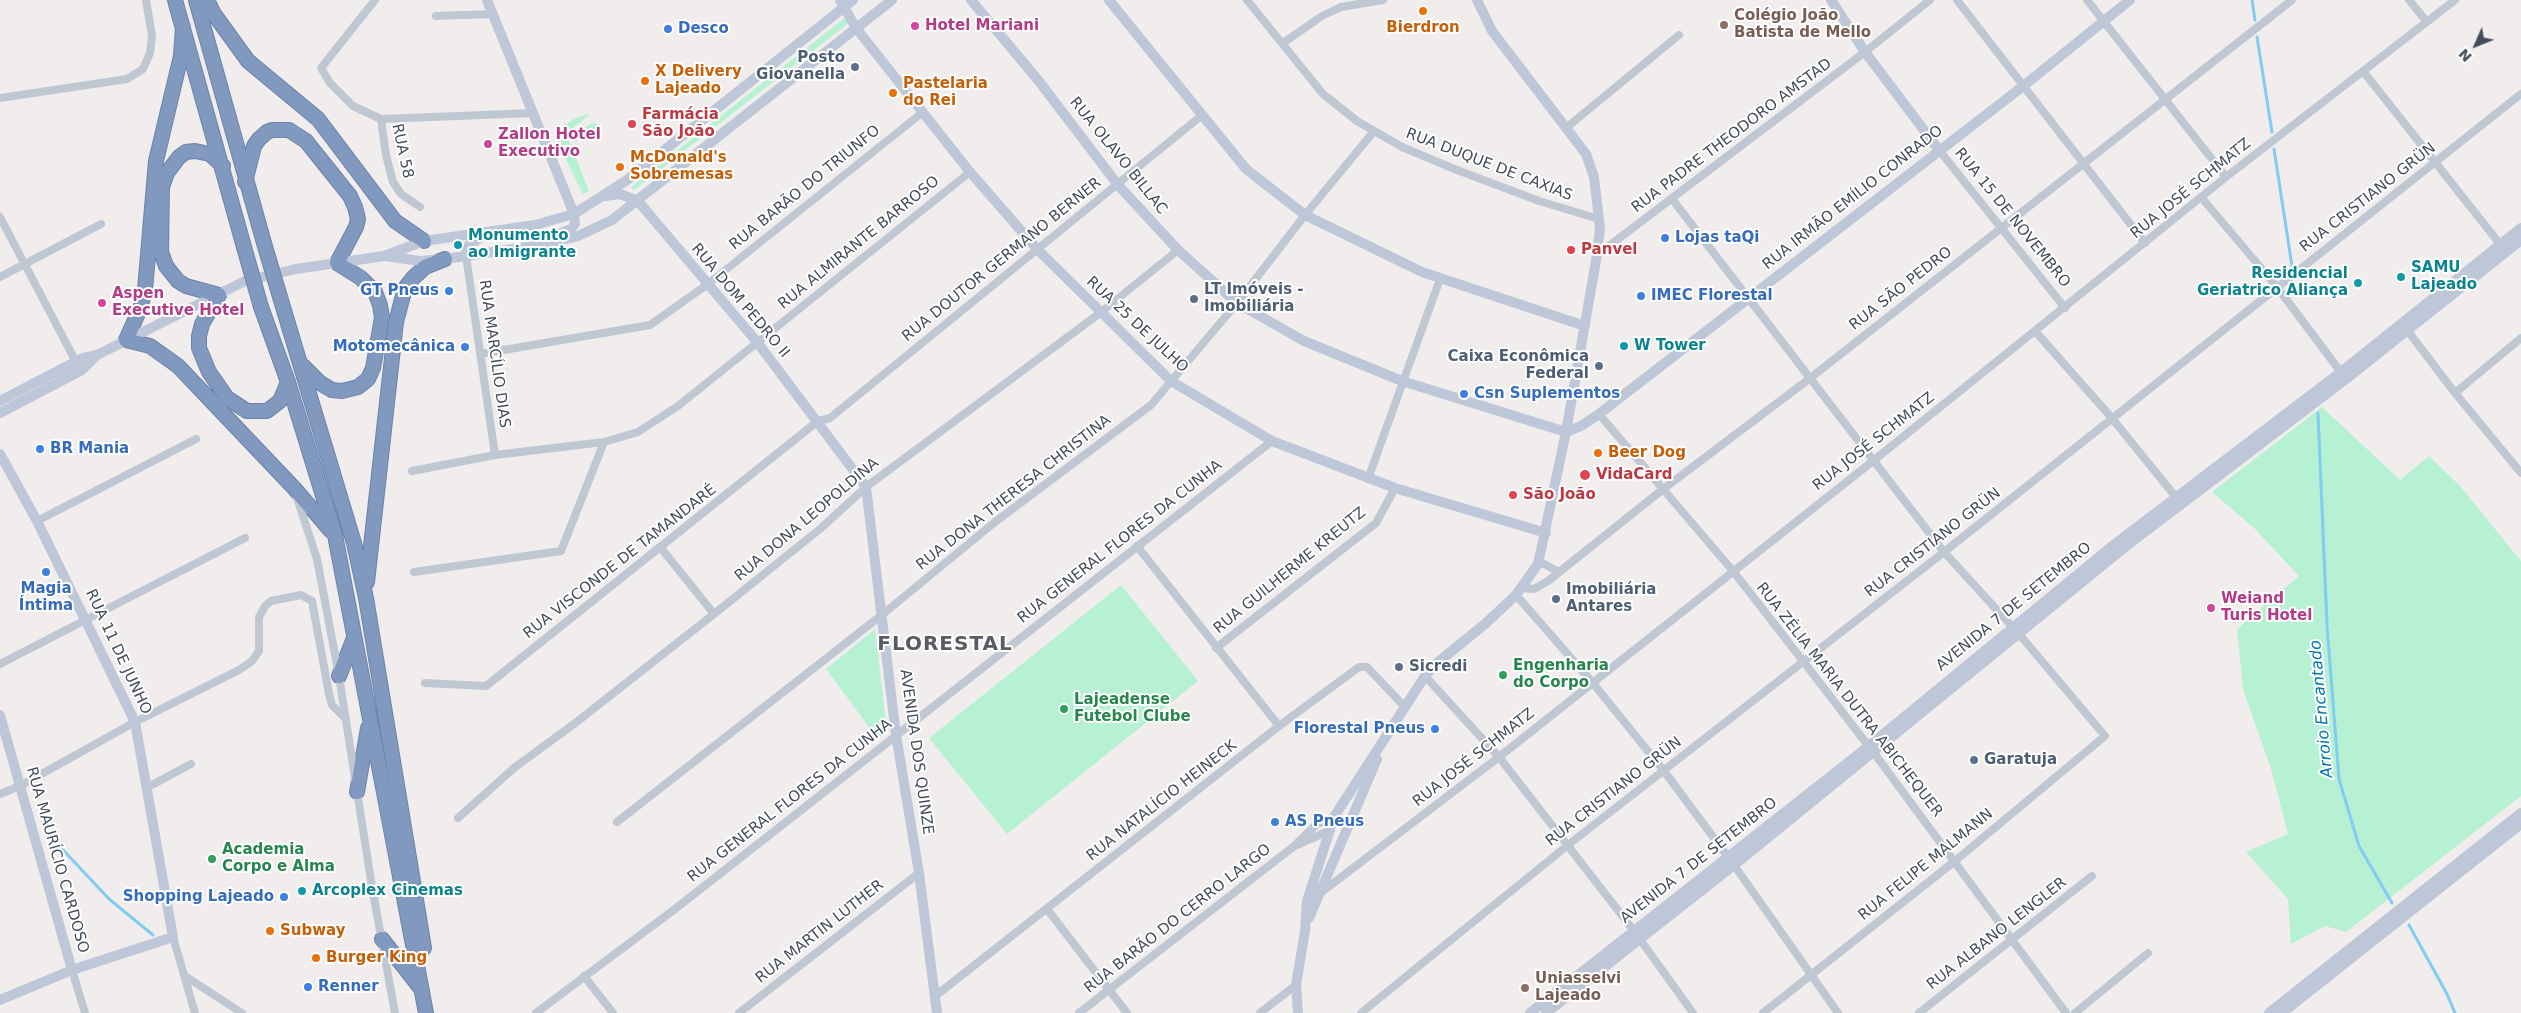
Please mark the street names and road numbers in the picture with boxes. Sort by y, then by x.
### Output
street label: RUA PADRE THEODORO AMSTAD [1629,55,1835,217]
street label: RUA OLAVO BILLAC [1065,94,1171,218]
street label: RUA 58 [387,122,417,180]
street label: RUA BARÃO DO TRIUNFO [726,122,884,254]
street label: RUA IRMÃO EMÍLIO CONRADO [1759,122,1947,274]
street label: RUA DUQUE DE CAXIAS [1403,125,1575,205]
street label: RUA JOSÉ SCHMATZ [2127,135,2255,243]
street label: RUA CRISTIANO GRÜN [2297,139,2439,257]
street label: RUA 15 DE NOVEMBRO [1950,145,2074,291]
street label: RUA ALMIRANTE BARROSO [775,173,943,313]
street label: RUA DOUTOR GERMANO BERNER [899,174,1105,346]
street label: RUA DOM PEDRO II [687,240,793,362]
street label: RUA SÃO PEDRO [1846,243,1956,335]
street label: RUA 25 DE JULHO [1082,273,1192,377]
street label: RUA MARCÍLIO DIAS [475,279,513,429]
street label: RUA JOSÉ SCHMATZ [1810,389,1938,495]
street label: RUA DONA THERESA CHRISTINA [913,411,1115,575]
street label: RUA DONA LEOPOLDINA [731,455,883,585]
street label: RUA GENERAL FLORES DA CUNHA [1014,457,1226,627]
street label: RUA VISCONDE DE TAMANDARÉ [520,481,720,643]
street label: RUA CRISTIANO GRÜN [1862,484,2004,602]
street label: RUA GUILHERME KREUTZ [1210,504,1370,638]
street label: AVENIDA 7 DE SETEMBRO [1933,539,2095,675]
street label: RUA ZÉLIA MARIA DUTRA ABICHEQUER [1752,579,1946,821]
street label: RUA 11 DE JUNHO [81,587,155,717]
street label: AVENIDA DOS QUINZE [895,668,937,836]
street label: RUA JOSÉ SCHMATZ [1410,705,1538,811]
street label: RUA GENERAL FLORES DA CUNHA [684,716,896,886]
street label: RUA CRISTIANO GRÜN [1543,733,1685,851]
street label: RUA NATALÍCIO HEINECK [1083,737,1241,865]
street label: RUA MAURÍCIO CARDOSO [22,765,92,955]
street label: AVENIDA 7 DE SETEMBRO [1617,794,1781,928]
street label: RUA FELIPE MALMANN [1855,805,1997,925]
street label: RUA BARÃO DO CERRO LARGO [1081,841,1275,997]
street label: RUA ALBANO LENGLER [1924,874,2070,994]
street label: RUA MARTIN LUTHER [752,876,888,988]

